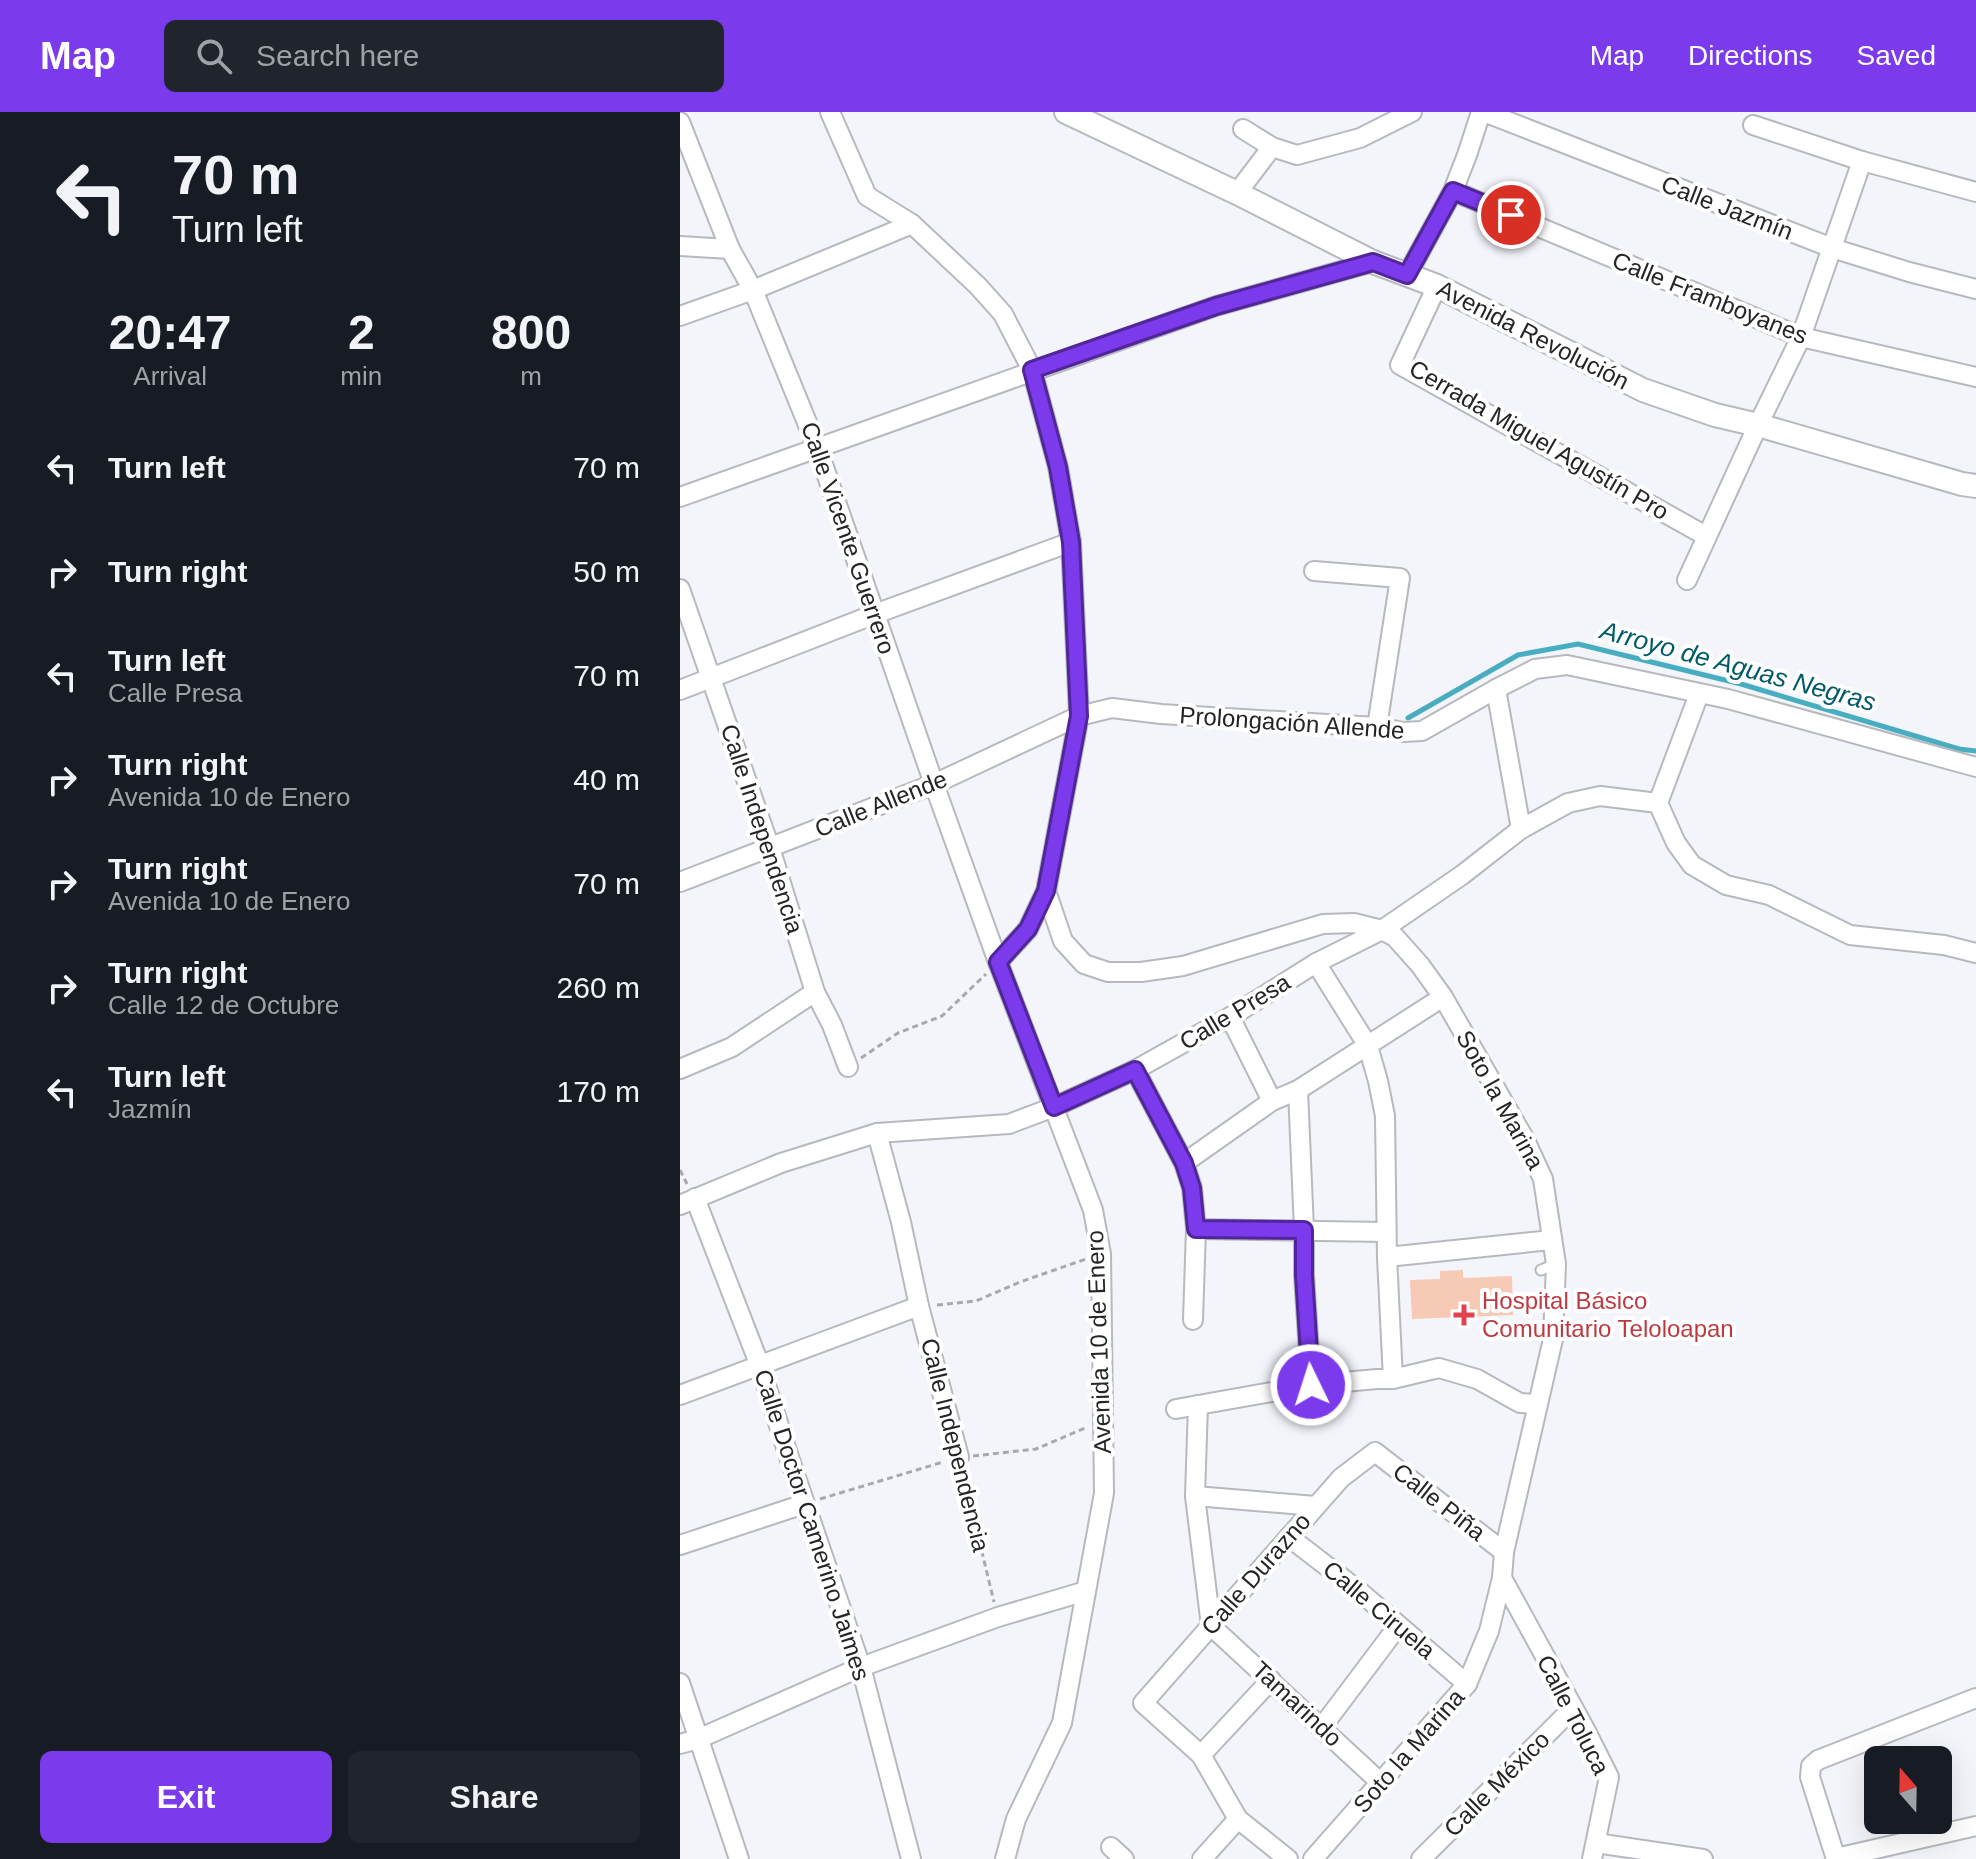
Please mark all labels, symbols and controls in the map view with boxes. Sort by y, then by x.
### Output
search box [164,20,724,92]
icon: search [192,34,236,78]
text: Map [40,35,116,77]
text: Search here [256,39,419,72]
text: Map [1590,40,1644,71]
text: Directions [1688,40,1813,71]
text: Saved [1857,40,1936,71]
text: 70 m [172,143,300,206]
icon: left [40,144,144,248]
street label: Calle Jazmín [1658,170,1797,245]
pin [1477,181,1545,249]
icon: arrive [1489,193,1533,237]
text: Turn left [172,209,303,250]
street label: Calle Framboyanes [1609,246,1812,349]
street label: Avenida Revolución [1433,274,1634,395]
text: 20:47 [109,306,232,359]
text: 2 [348,306,375,359]
text: 800 [491,306,571,359]
street label: Cerrada Miguel Agustín Pro [1405,354,1674,525]
text: Arrival [133,361,207,391]
text: min [340,361,382,391]
text: m [520,361,542,391]
street label: Calle Vicente Guerrero [796,418,901,657]
icon: left [40,446,84,490]
text: Turn left [108,451,226,484]
text: 70 m [573,451,640,484]
icon: right [40,550,84,594]
text: Turn right [108,555,247,588]
text: 50 m [573,555,640,588]
water label: Arroyo de Aguas Negras [1595,614,1879,717]
text: Turn left [108,644,226,677]
icon: left [40,654,84,698]
text: 70 m [573,659,640,692]
text: Calle Presa [108,678,242,708]
street label: Prolongación Allende [1179,701,1405,744]
street label: Calle Independencia [716,721,809,938]
text: Turn right [108,748,247,781]
icon: right [40,758,84,802]
text: 40 m [573,763,640,796]
street label: Calle Allende [811,765,951,842]
text: Avenida 10 de Enero [108,782,350,812]
text: Turn right [108,852,247,885]
icon: right [40,862,84,906]
text: 70 m [573,867,640,900]
text: Avenida 10 de Enero [108,886,350,916]
text: Turn right [108,956,247,989]
icon: right [40,966,84,1010]
street label: Calle Presa [1175,968,1295,1055]
text: 260 m [557,971,640,1004]
text: Calle 12 de Octubre [108,990,339,1020]
street label: Soto la Marina [1451,1026,1550,1175]
text: Turn left [108,1060,226,1093]
icon: left [40,1070,84,1114]
text: 170 m [557,1075,640,1108]
text: Jazmín [108,1094,192,1124]
street label: Avenida 10 de Enero [1081,1230,1116,1454]
place label: Hospital Básico Comunitario Teloloapan [1482,1287,1734,1342]
marker: Hospital Básico Comunitario Teloloapan [1453,1304,1475,1326]
street label: Calle Independencia [916,1335,995,1555]
position arrow [1269,1343,1353,1427]
street label: Calle Doctor Camerino Jaimes [749,1366,876,1684]
street label: Calle Piña [1388,1457,1491,1546]
street label: Calle Durazno [1196,1507,1316,1640]
street label: Calle Ciruela [1318,1555,1441,1665]
street label: Calle Toluca [1532,1651,1615,1780]
street label: Tamarindo [1247,1656,1348,1752]
street label: Soto la Marina [1348,1683,1470,1818]
street label: Calle México [1439,1726,1555,1842]
north arrow [1864,1746,1952,1834]
map controls [1864,1746,1952,1834]
button: Exit [40,1751,332,1843]
button: Share [348,1751,640,1843]

